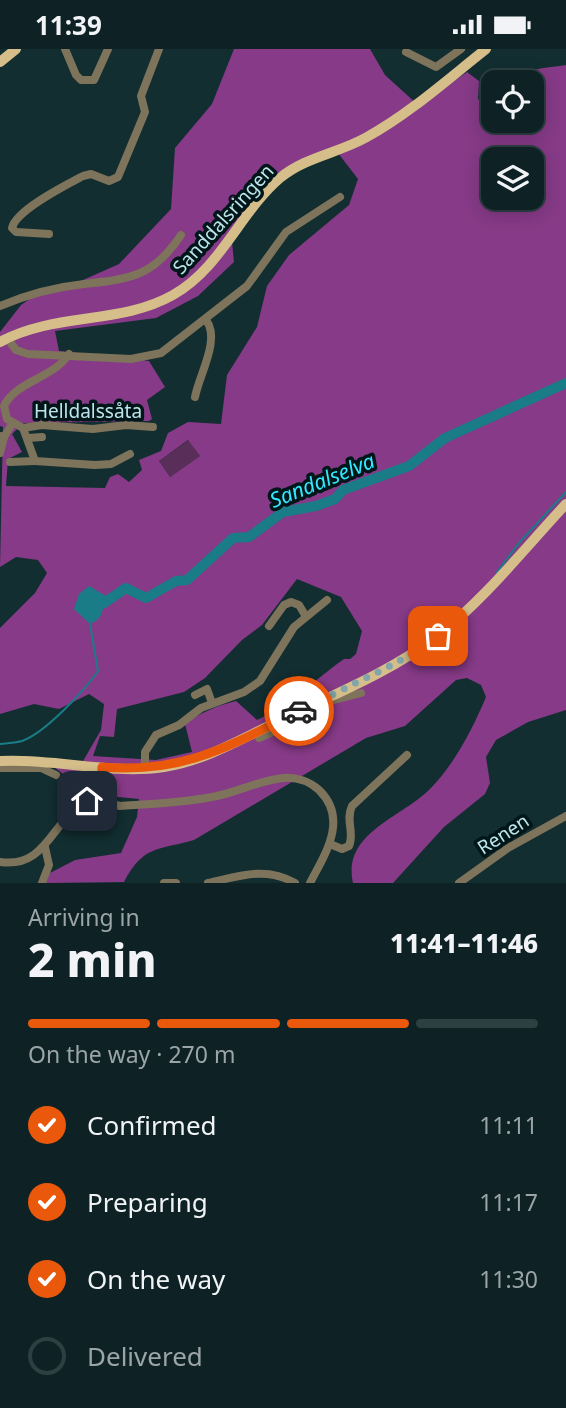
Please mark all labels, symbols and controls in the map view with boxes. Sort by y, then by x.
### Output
text: 11:39 [35,7,102,43]
map controls [481,70,544,210]
button: locate [481,70,544,133]
button: layers [481,147,544,210]
street label: Sanddalsringen [167,158,279,280]
street label: Helldalssåta [34,398,142,424]
water label: Sandalselva [265,446,379,514]
pin [408,606,468,666]
icon: bag [419,617,457,655]
courier [264,676,334,746]
icon: car [280,692,318,730]
pin [57,771,117,831]
icon: home [68,782,106,820]
street label: Renen [472,808,534,860]
text: Arriving in [28,901,140,933]
text: 11:41–11:46 [390,925,538,961]
text: 2 min [28,928,157,990]
text: On the way · 270 m [28,1038,235,1070]
icon: check [28,1106,66,1144]
text: Confirmed [87,1107,217,1143]
text: 11:11 [479,1109,538,1141]
icon: check [28,1183,66,1221]
text: Preparing [87,1184,208,1220]
text: 11:17 [479,1186,538,1218]
icon: check [28,1260,66,1298]
text: On the way [87,1261,225,1297]
text: 11:30 [479,1263,538,1295]
text: Delivered [87,1338,203,1374]

